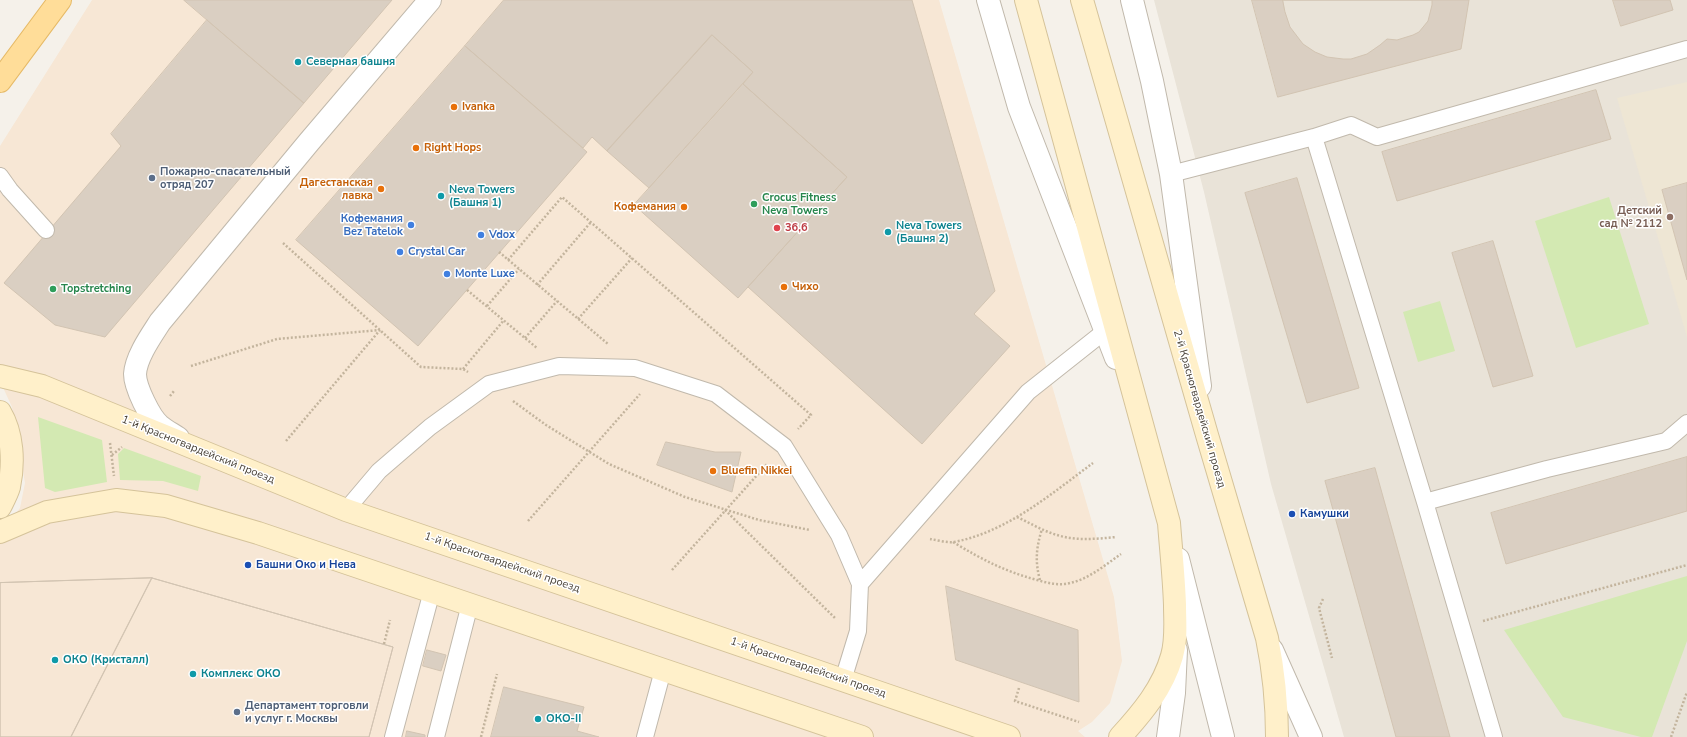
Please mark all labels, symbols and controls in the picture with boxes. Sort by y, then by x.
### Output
place label: Северная башня [306,55,395,69]
marker: Северная башня [293,57,303,67]
place label: Ivanka [462,100,495,114]
marker: Ivanka [449,102,459,112]
place label: Right Hops [424,141,481,155]
marker: Right Hops [411,143,421,153]
place label: Пожарно-спасательный отряд 207 [160,165,291,191]
marker: Пожарно-спасательный отряд 207 [147,173,157,183]
place label: Дагестанская лавка [300,176,373,202]
place label: Neva Towers (Башня 1) [449,183,515,209]
marker: Дагестанская лавка [376,184,386,194]
marker: Neva Towers (Башня 1) [436,191,446,201]
place label: Crocus Fitness Neva Towers [762,191,836,217]
marker: Crocus Fitness Neva Towers [749,199,759,209]
place label: Кофемания [614,200,676,214]
marker: Кофемания [679,202,689,212]
place label: Детский сад № 2112 [1599,204,1662,230]
place label: Кофемания Bez Tatelok [341,212,403,238]
marker: Детский сад № 2112 [1665,212,1675,222]
place label: Neva Towers (Башня 2) [896,219,962,245]
marker: Кофемания Bez Tatelok [406,220,416,230]
place label: 36,6 [785,221,808,235]
marker: 36,6 [772,223,782,233]
marker: Neva Towers (Башня 2) [883,227,893,237]
place label: Vdox [489,228,515,242]
marker: Vdox [476,230,486,240]
place label: Crystal Car [408,245,465,259]
marker: Crystal Car [395,247,405,257]
place label: Monte Luxe [455,267,515,281]
marker: Monte Luxe [442,269,452,279]
place label: Чихо [792,280,819,294]
place label: Topstretching [61,282,131,296]
marker: Чихо [779,282,789,292]
marker: Topstretching [48,284,58,294]
street label: 2-й Красногвардейский проезд [1170,328,1228,490]
street label: 1-й Красногвардейский проезд [120,413,276,487]
place label: Bluefin Nikkei [721,464,792,478]
marker: Bluefin Nikkei [708,466,718,476]
place label: Камушки [1300,507,1349,521]
marker: Камушки [1287,509,1297,519]
street label: 1-й Красногвардейский проезд [422,530,582,596]
place label: Башни Око и Нева [256,558,356,572]
marker: Башни Око и Нева [243,560,253,570]
street label: 1-й Красногвардейский проезд [728,635,888,701]
place label: ОКО (Кристалл) [63,653,149,667]
marker: ОКО (Кристалл) [50,655,60,665]
place label: Комплекс ОКО [201,667,281,681]
marker: Комплекс ОКО [188,669,198,679]
place label: Департамент торговли и услуг г. Москвы [245,699,369,725]
marker: Департамент торговли и услуг г. Москвы [232,707,242,717]
place label: ОКО-II [546,712,581,726]
marker: ОКО-II [533,714,543,724]

